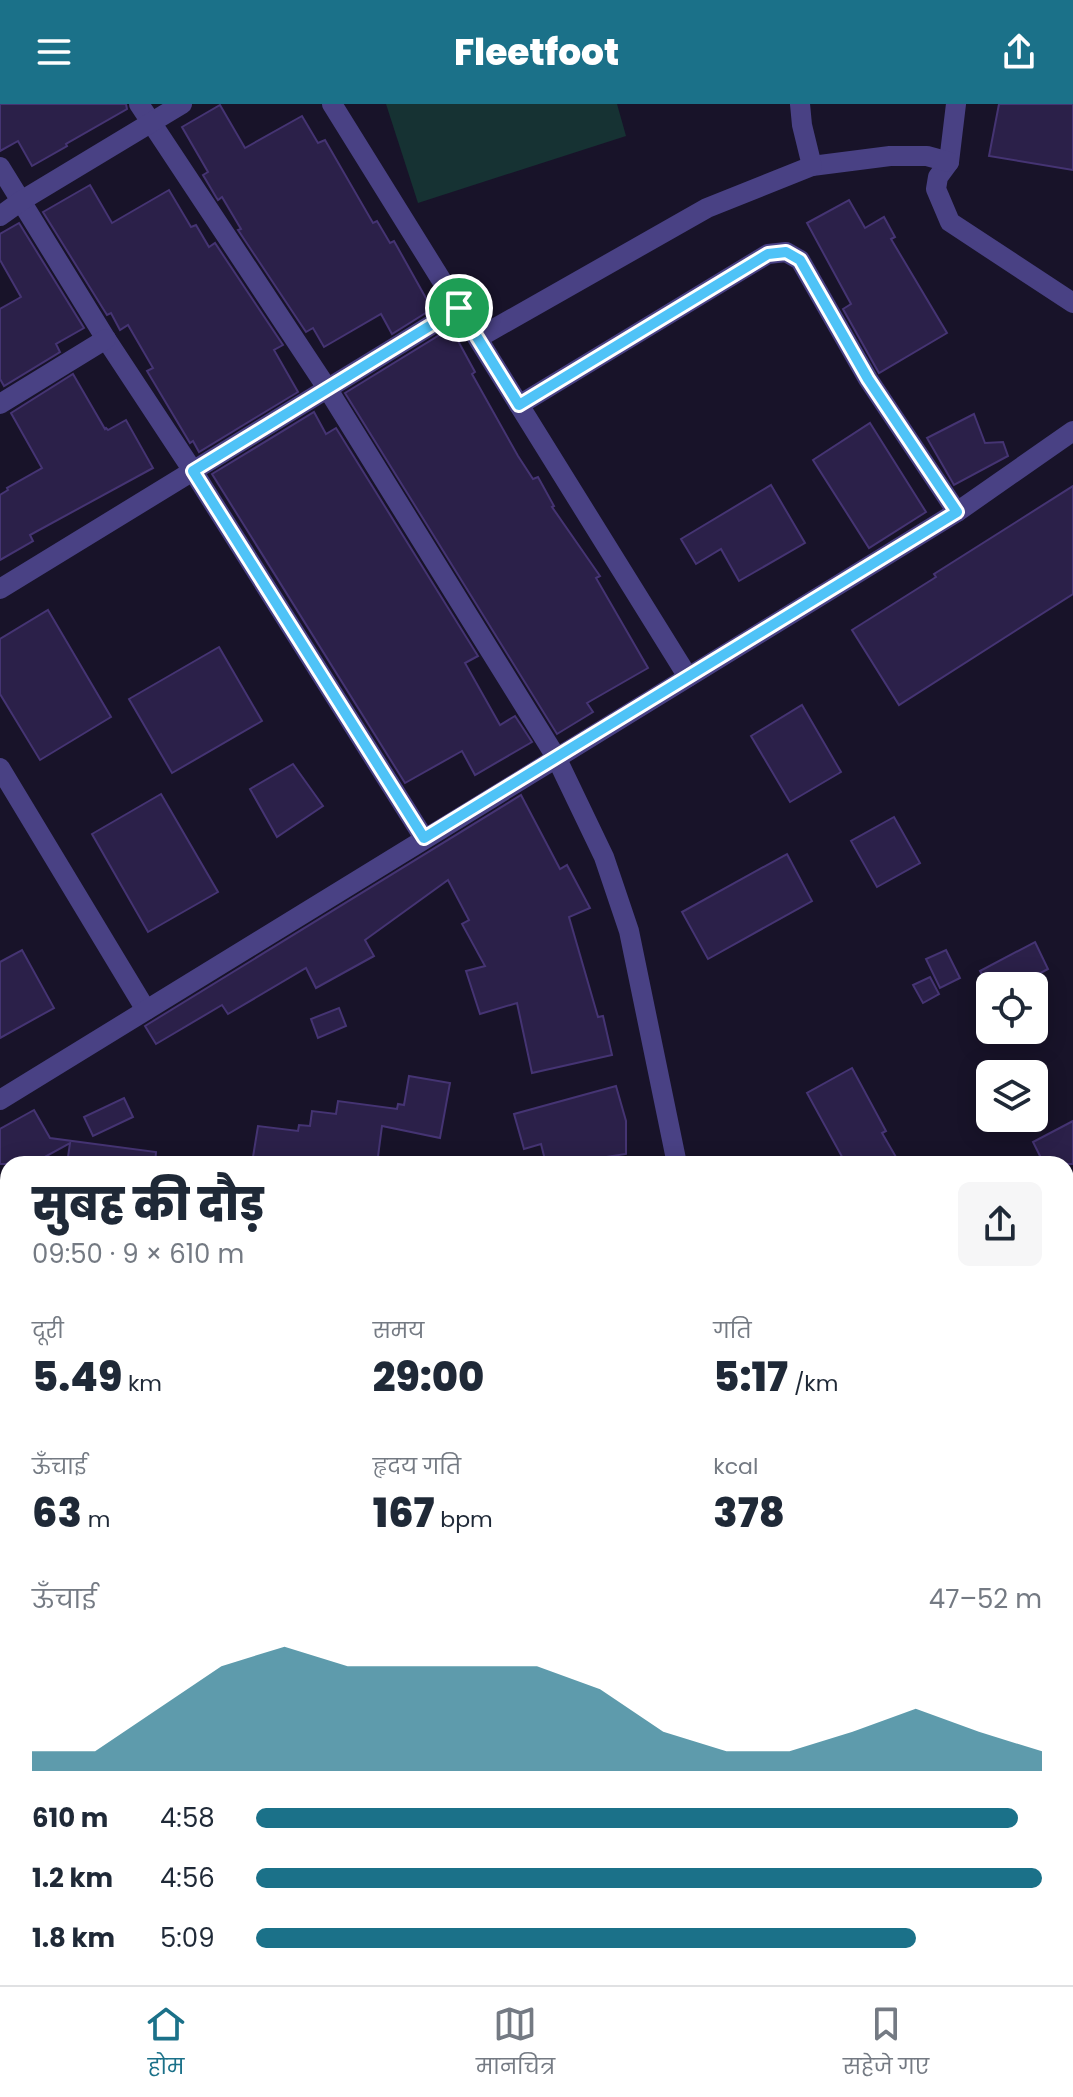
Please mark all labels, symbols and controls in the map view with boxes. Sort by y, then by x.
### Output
text: Fleetfoot [454,27,619,78]
icon: menu [32,30,76,74]
icon: share [997,30,1041,74]
pin [425,274,493,342]
icon: arrive [437,286,481,330]
map controls [976,972,1048,1132]
button: locate [976,972,1048,1044]
button: layers [976,1060,1048,1132]
text: सुबह की दौड़ [32,1174,264,1235]
button: share [958,1182,1042,1266]
text: 09:50 · 9 × 610 m [32,1236,244,1272]
text: दूरी [32,1315,64,1346]
text: समय [373,1315,424,1346]
text: गति [713,1315,751,1346]
text: 5.49 [32,1349,122,1405]
text: 29:00 [373,1349,484,1405]
text: 5:17 [713,1349,788,1405]
text: km [122,1368,162,1399]
text: /km [788,1368,838,1399]
text: ऊँचाई [32,1451,86,1482]
text: हृदय गति [373,1451,461,1482]
text: kcal [713,1451,758,1482]
text: 63 [32,1485,82,1541]
text: 167 [373,1485,434,1541]
text: 378 [713,1485,785,1541]
text: m [82,1504,110,1535]
text: bpm [434,1504,493,1535]
text: ऊँचाई [32,1581,96,1617]
text: 47–52 m [929,1581,1042,1617]
text: 610 m [32,1800,108,1836]
text: 4:58 [160,1800,215,1836]
text: 1.2 km [32,1860,113,1896]
text: 4:56 [160,1860,215,1896]
text: 1.8 km [32,1920,115,1956]
text: 5:09 [160,1920,215,1956]
tab: होम [144,2002,188,2083]
tab: मानचित्र [476,2002,555,2083]
tab: सहेजे गए [843,2002,929,2083]

